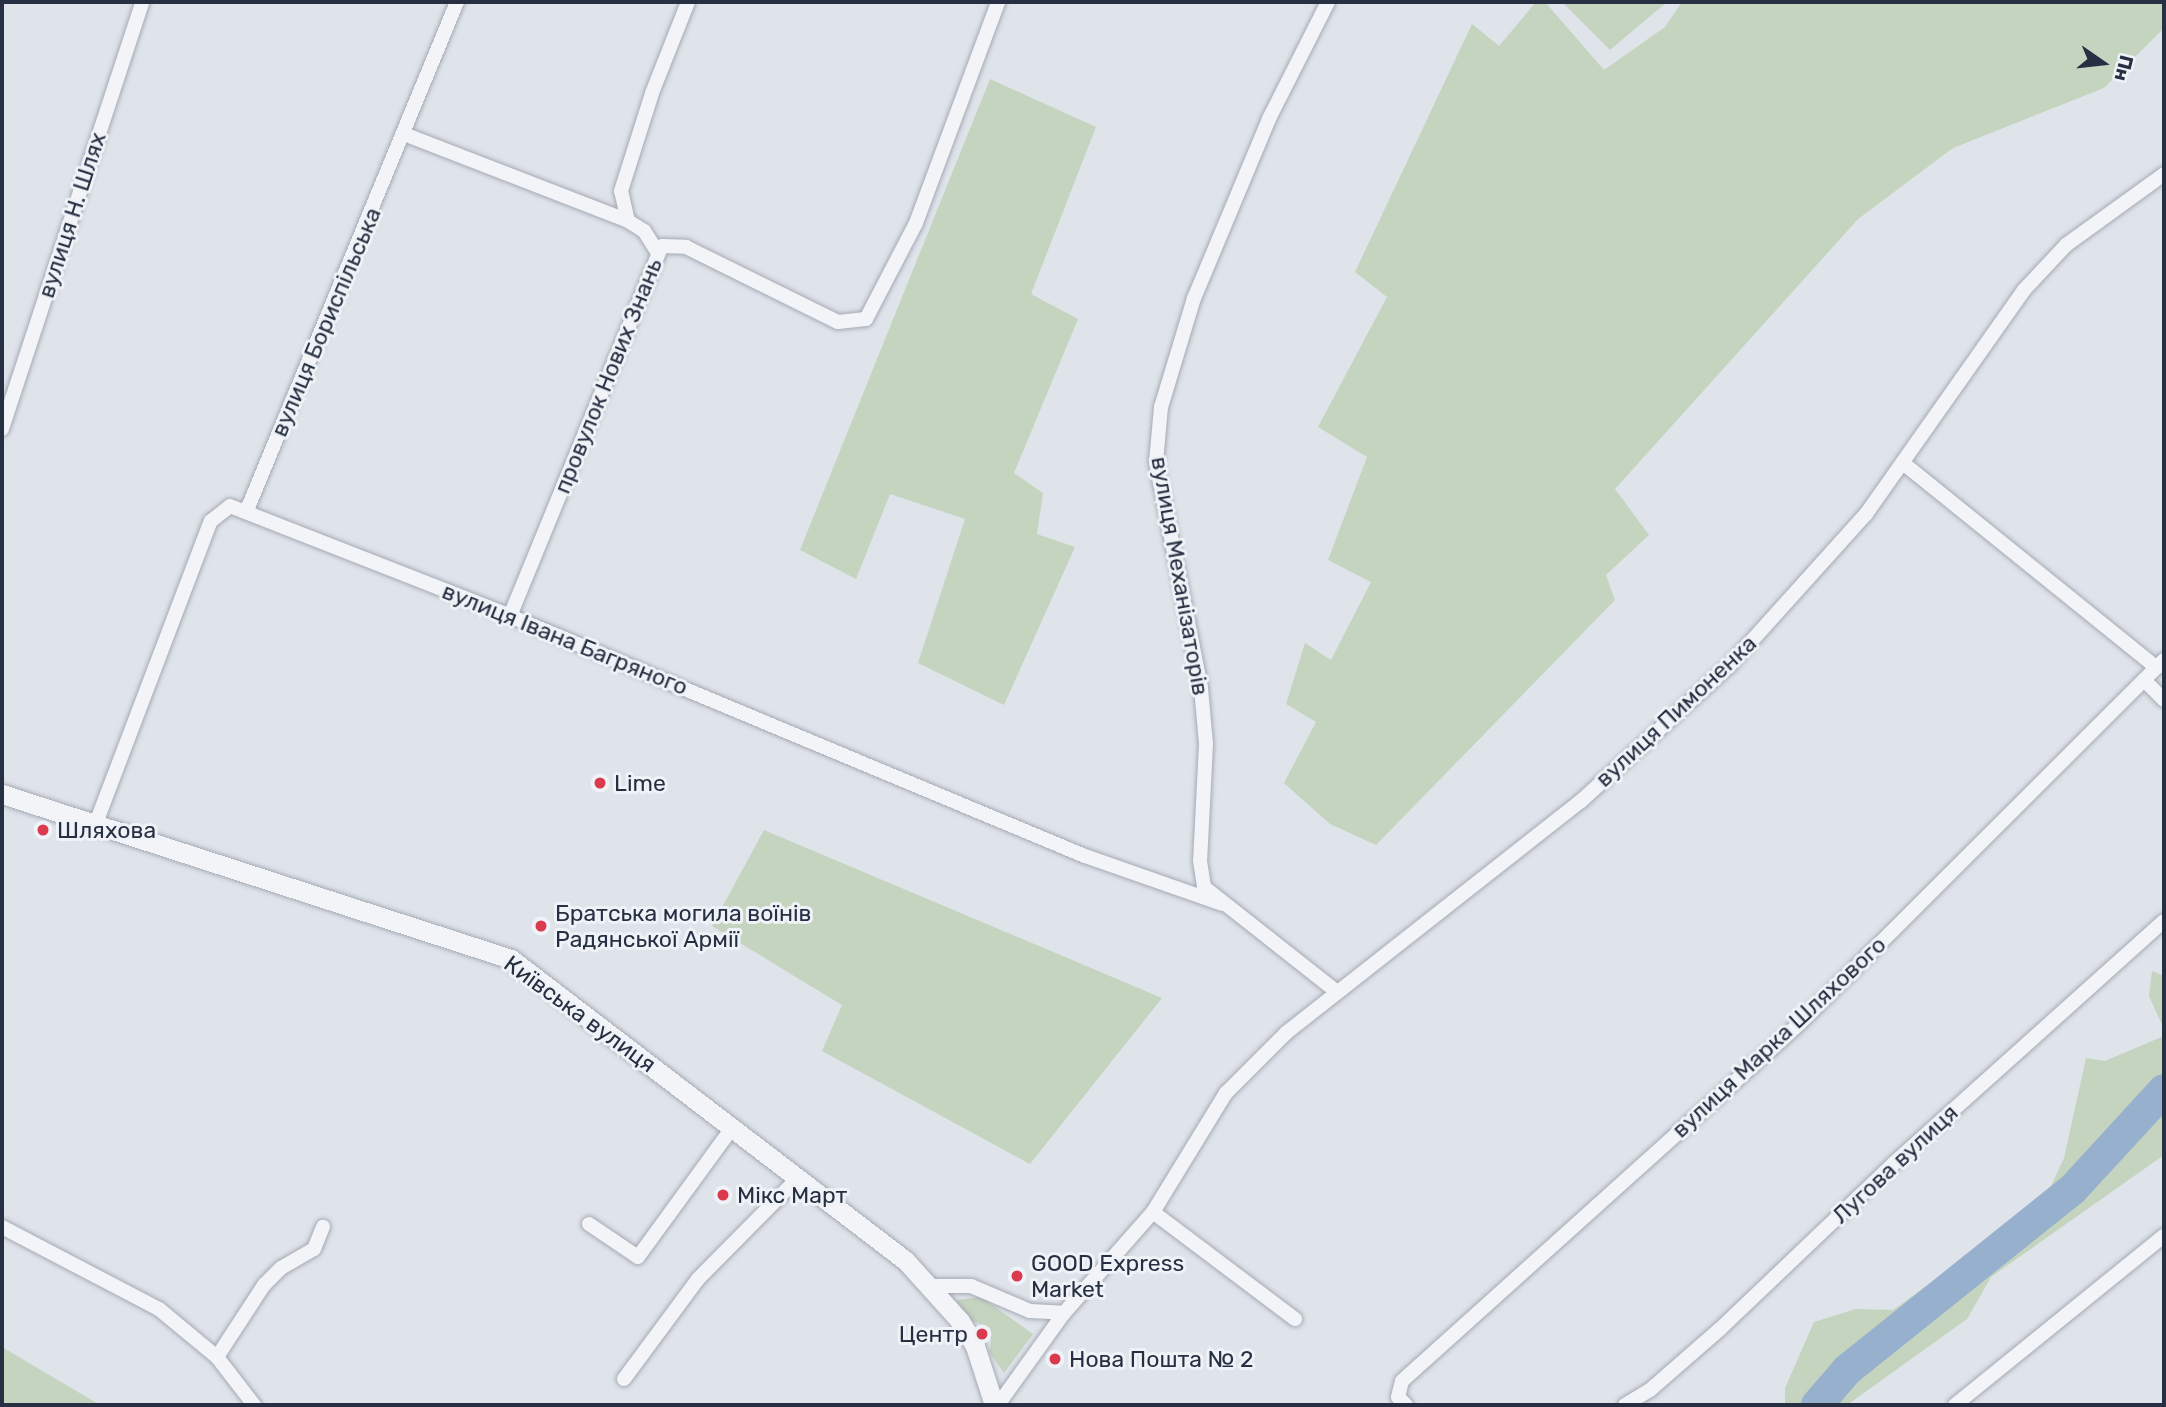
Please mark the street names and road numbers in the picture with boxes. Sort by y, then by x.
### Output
street label: вулиця Н. Шлях [32,129,112,301]
street label: вулиця Бориспільська [265,203,387,441]
street label: провулок Нових Знань [548,255,668,497]
street label: вулиця Механізаторів [1145,454,1215,698]
street label: вулиця Івана Багряного [438,577,692,701]
street label: вулиця Пимоненка [1590,629,1762,793]
street label: вулиця Марка Шляхового [1666,931,1892,1143]
street label: Київська вулиця [499,950,661,1078]
street label: Лугова вулиця [1826,1099,1964,1229]

